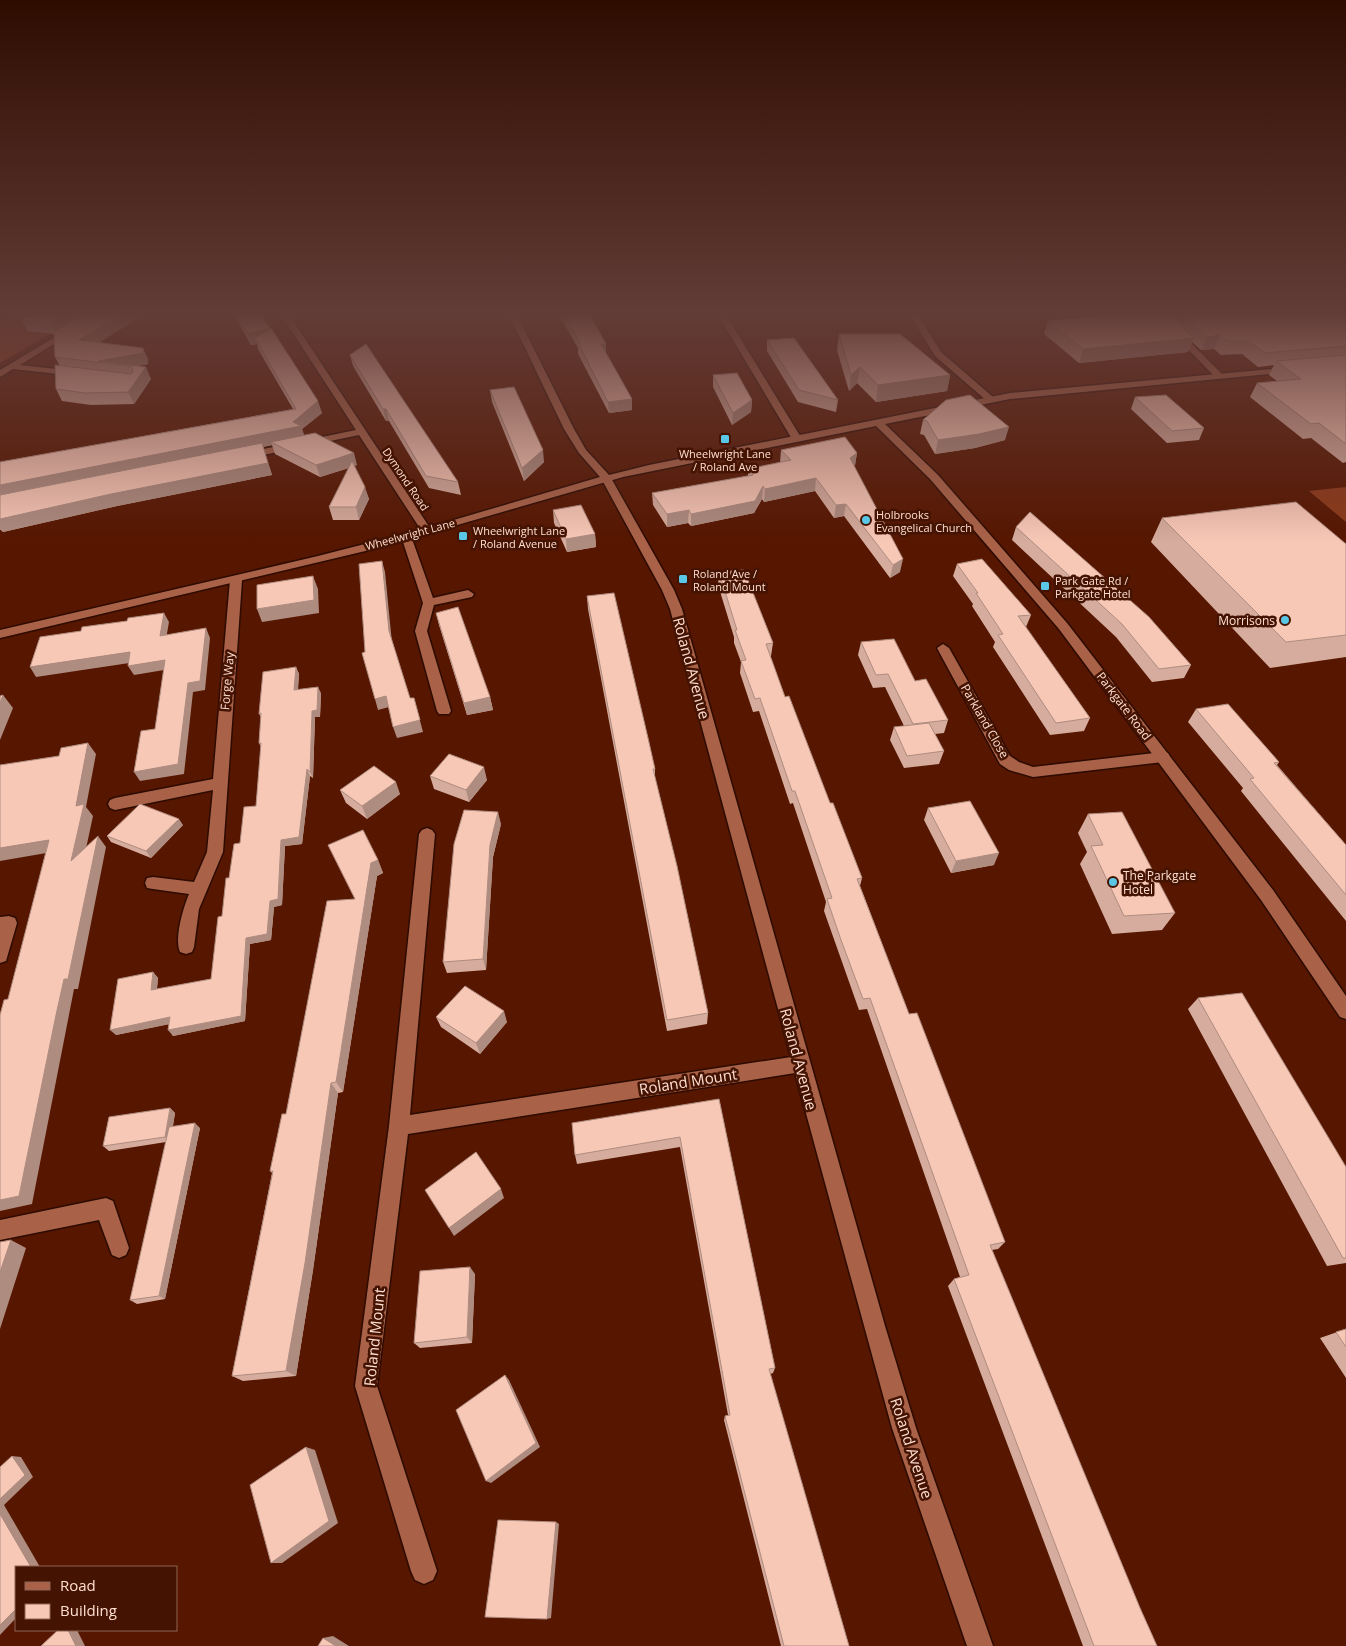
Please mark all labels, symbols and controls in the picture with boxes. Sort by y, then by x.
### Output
marker: Wheelwright Lane / Roland Ave [719,433,731,445]
street label: Dymond Road [379,445,433,513]
place label: Wheelwright Lane / Roland Ave [679,446,771,474]
place label: Holbrooks Evangelical Church [876,507,972,535]
marker: Holbrooks Evangelical Church [860,514,872,526]
street label: Wheelwright Lane [364,515,456,553]
place label: Wheelwright Lane / Roland Avenue [473,523,565,551]
marker: Wheelwright Lane / Roland Avenue [457,530,469,542]
place label: Roland Ave / Roland Mount [693,566,766,594]
marker: Roland Ave / Roland Mount [677,573,689,585]
place label: Park Gate Rd / Parkgate Hotel [1055,573,1131,601]
marker: Park Gate Rd / Parkgate Hotel [1039,580,1051,592]
place label: Morrisons [1218,612,1275,629]
marker: Morrisons [1279,614,1291,626]
street label: Roland Avenue [669,615,715,721]
street label: Forge Way [216,650,238,711]
street label: Parkgate Road [1093,669,1155,743]
street label: Parkland Close [957,681,1013,761]
place label: The Parkgate Hotel [1123,867,1196,898]
marker: The Parkgate Hotel [1107,876,1119,888]
street label: Roland Avenue [776,1006,822,1112]
street label: Roland Mount [638,1063,738,1099]
street label: Roland Mount [359,1287,389,1387]
street label: Roland Avenue [886,1395,938,1501]
legend [15,1566,178,1631]
text: Road [60,1575,96,1595]
text: Building [60,1600,117,1620]

